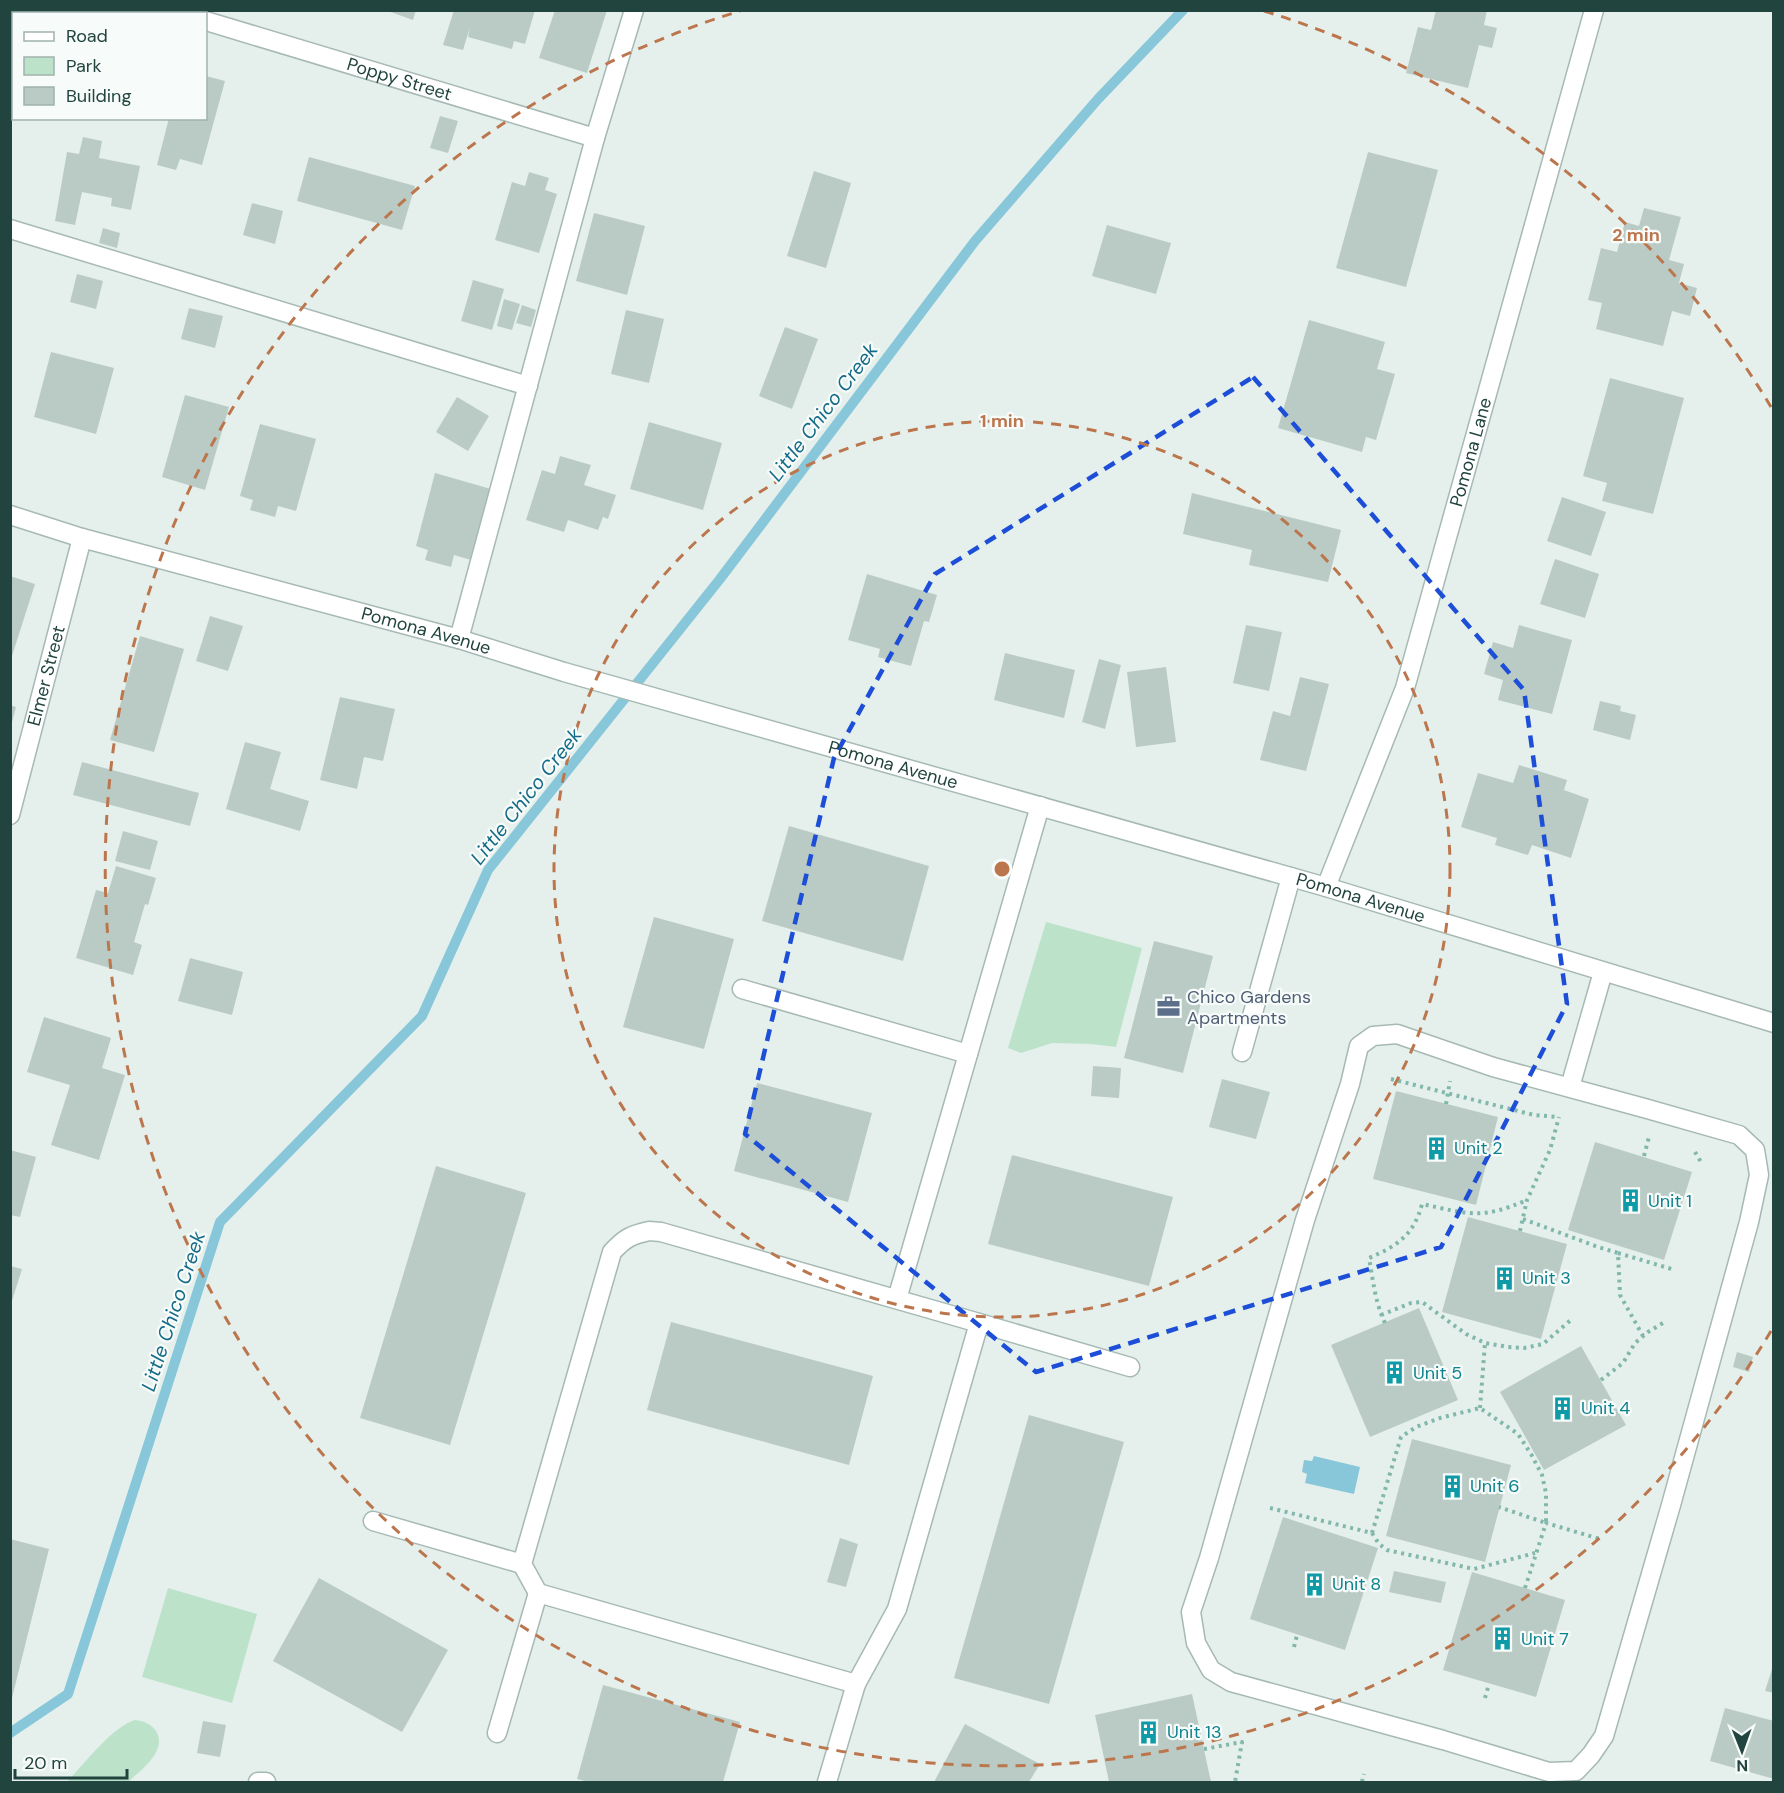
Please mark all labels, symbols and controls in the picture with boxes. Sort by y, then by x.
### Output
legend [12,12,207,120]
text: Road [66,24,108,48]
street label: Poppy Street [344,52,455,106]
text: Park [66,54,102,78]
text: Building [66,84,131,108]
text: 2 min [1612,223,1660,247]
water label: Little Chico Creek [762,337,884,486]
street label: Pomona Lane [1444,395,1497,509]
text: 1 min [980,409,1024,433]
street label: Pomona Avenue [359,601,494,660]
street label: Elmer Street [22,623,71,728]
water label: Little Chico Creek [464,722,588,870]
street label: Pomona Avenue [826,735,961,795]
centre of rings [992,859,1012,879]
street label: Pomona Avenue [1293,867,1428,928]
place label: Chico Gardens Apartments [1187,985,1311,1030]
office icon: Chico Gardens Apartments [1156,994,1182,1020]
building icon: Unit 2 [1423,1135,1449,1161]
place label: Unit 2 [1454,1136,1503,1160]
building icon: Unit 1 [1617,1188,1643,1214]
place label: Unit 1 [1648,1189,1692,1213]
water label: Little Chico Creek [135,1227,211,1394]
building icon: Unit 3 [1491,1265,1517,1291]
place label: Unit 3 [1522,1266,1571,1290]
building icon: Unit 5 [1382,1360,1408,1386]
place label: Unit 5 [1413,1361,1462,1385]
building icon: Unit 4 [1550,1395,1576,1421]
place label: Unit 4 [1581,1396,1630,1420]
building icon: Unit 6 [1439,1473,1465,1499]
place label: Unit 6 [1470,1474,1520,1498]
building icon: Unit 8 [1301,1571,1327,1597]
place label: Unit 8 [1332,1572,1381,1596]
building icon: Unit 7 [1490,1626,1516,1652]
place label: Unit 7 [1521,1627,1569,1651]
building icon: Unit 13 [1136,1719,1162,1745]
place label: Unit 13 [1167,1720,1222,1744]
north arrow [1712,1721,1772,1781]
scale bar [15,1742,128,1780]
text: 20 m [24,1751,67,1775]
text: N [1736,1755,1748,1776]

